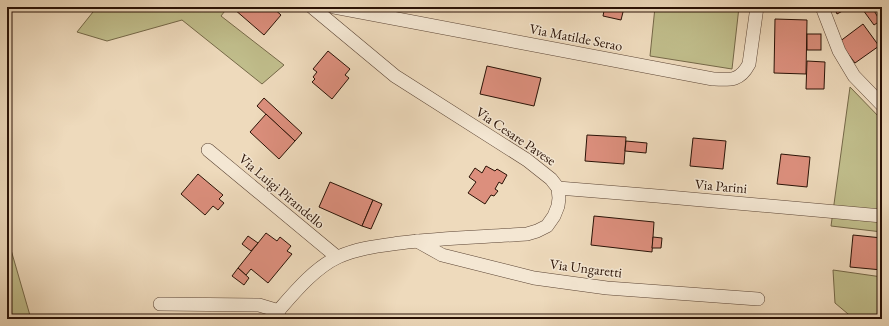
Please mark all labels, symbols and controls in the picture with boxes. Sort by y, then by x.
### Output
street label: Via Matilde Serao [528,19,624,55]
street label: Via Cesare Pavese [472,103,560,170]
street label: Via Luigi Pirandello [235,150,329,232]
street label: Via Parini [694,175,748,197]
street label: Via Ungaretti [549,255,624,281]

